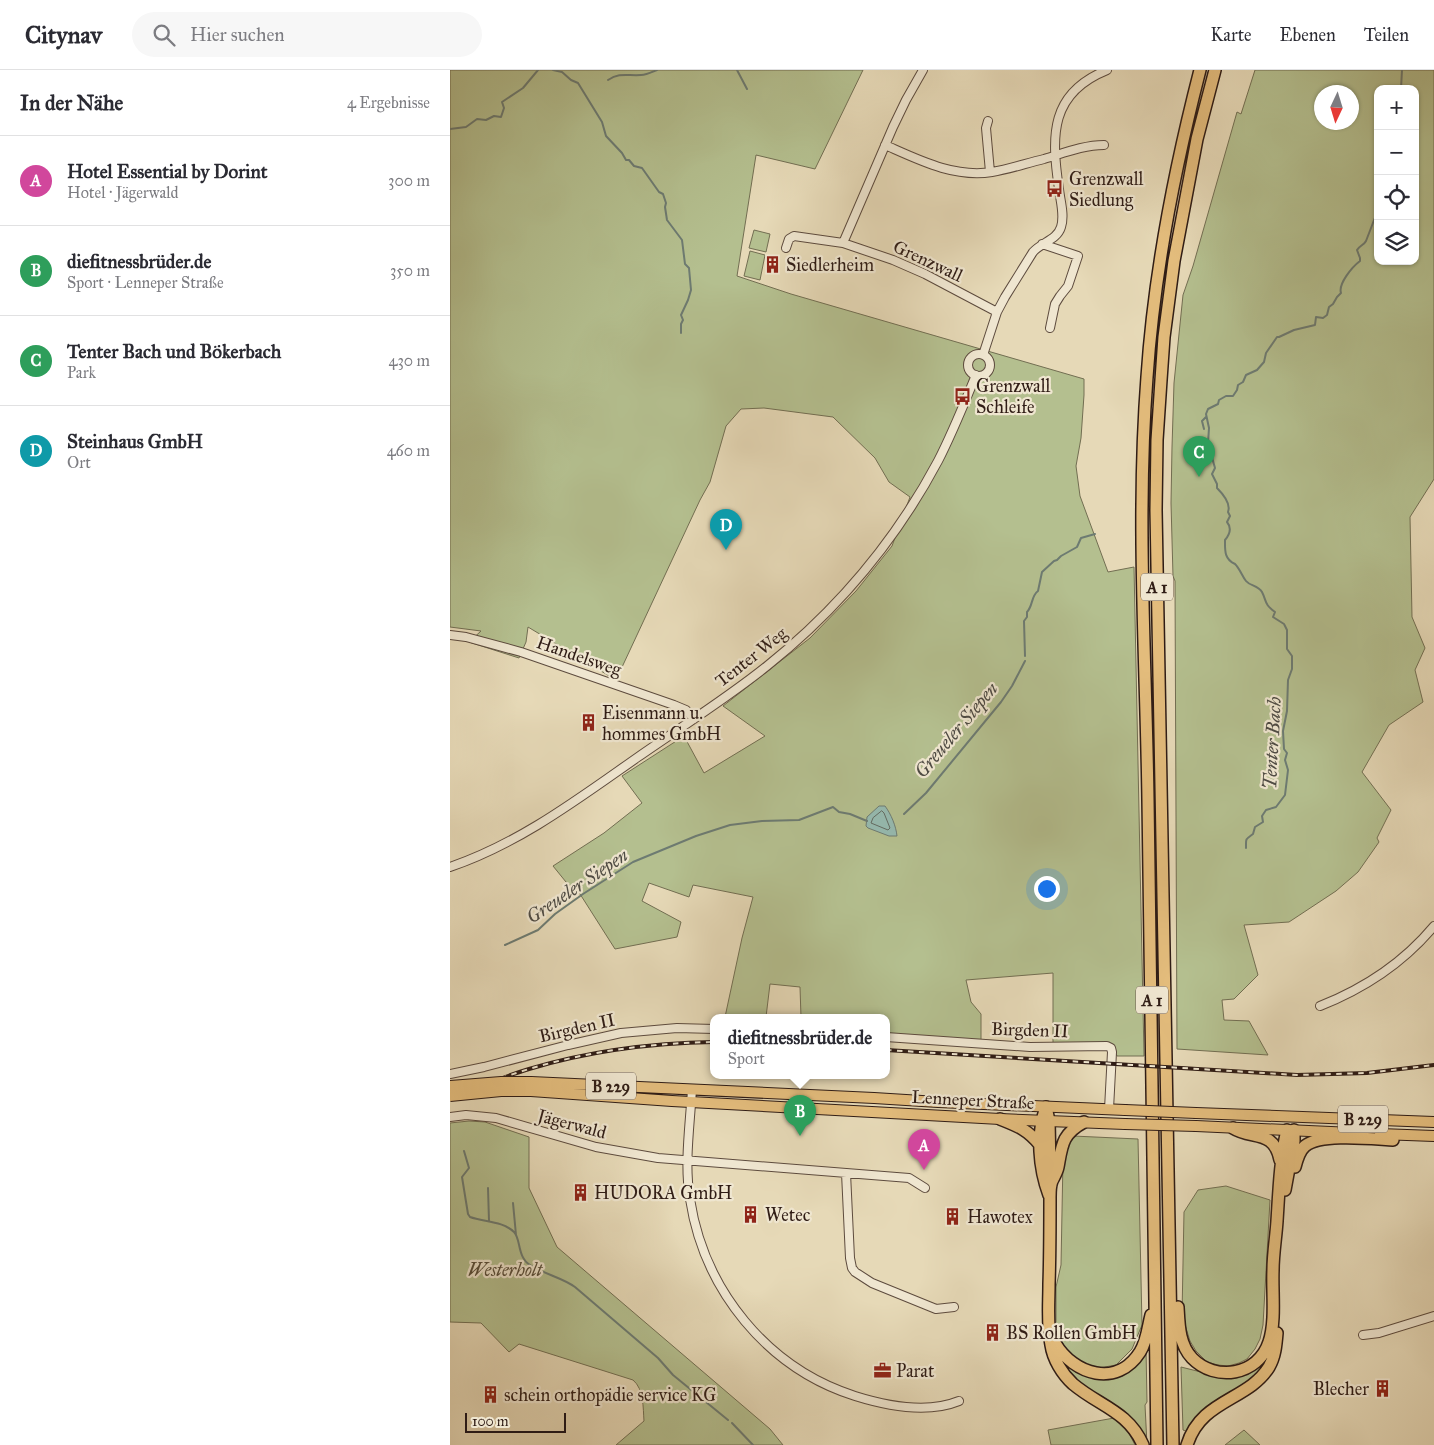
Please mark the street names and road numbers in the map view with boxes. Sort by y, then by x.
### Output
street label: Grenzwall [890,235,966,287]
road number: A 1 [1141,574,1173,600]
street label: Tenter Weg [711,622,792,693]
street label: Handelsweg [533,631,625,682]
road number: A 1 [1136,986,1168,1014]
street label: Birgden II [537,1009,618,1048]
street label: Birgden II [991,1018,1069,1043]
road number: B 229 [586,1072,636,1100]
street label: Lenneper Straße [911,1086,1035,1114]
street label: Jägerwald [533,1104,609,1145]
road number: B 229 [1338,1106,1388,1132]

